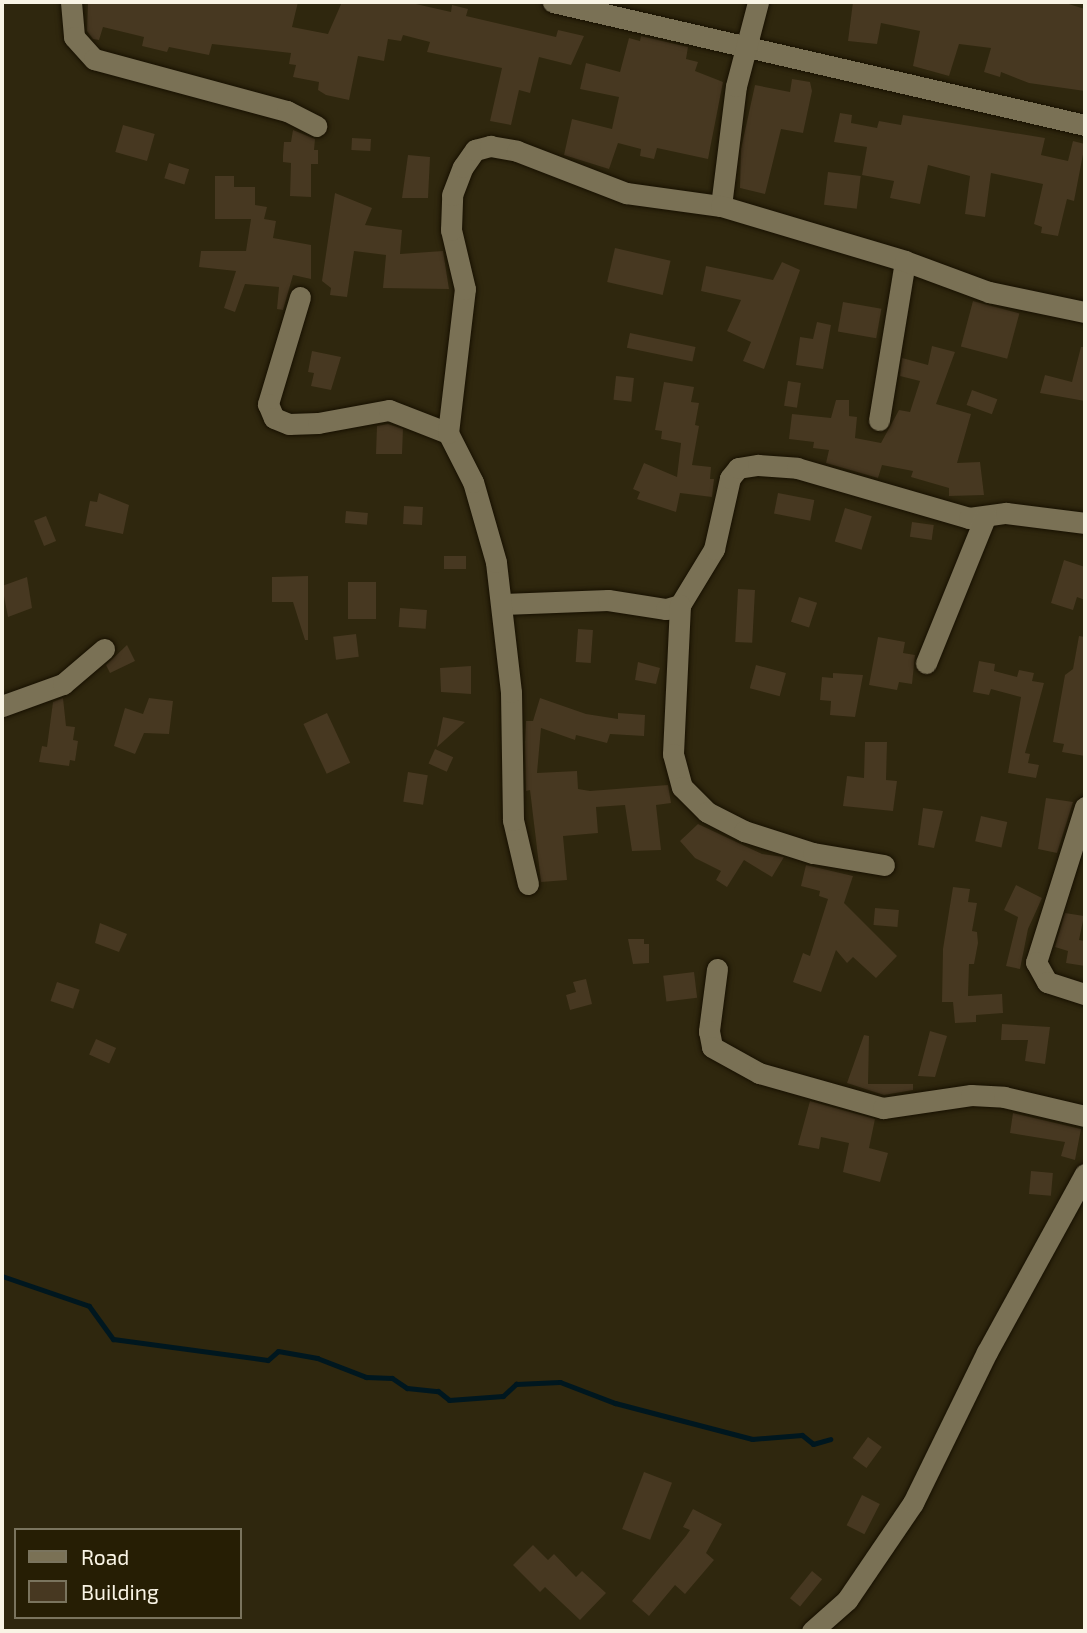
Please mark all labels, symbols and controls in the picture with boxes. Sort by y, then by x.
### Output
legend [14,1528,242,1619]
text: Road [81,1544,129,1569]
text: Building [81,1579,159,1604]

